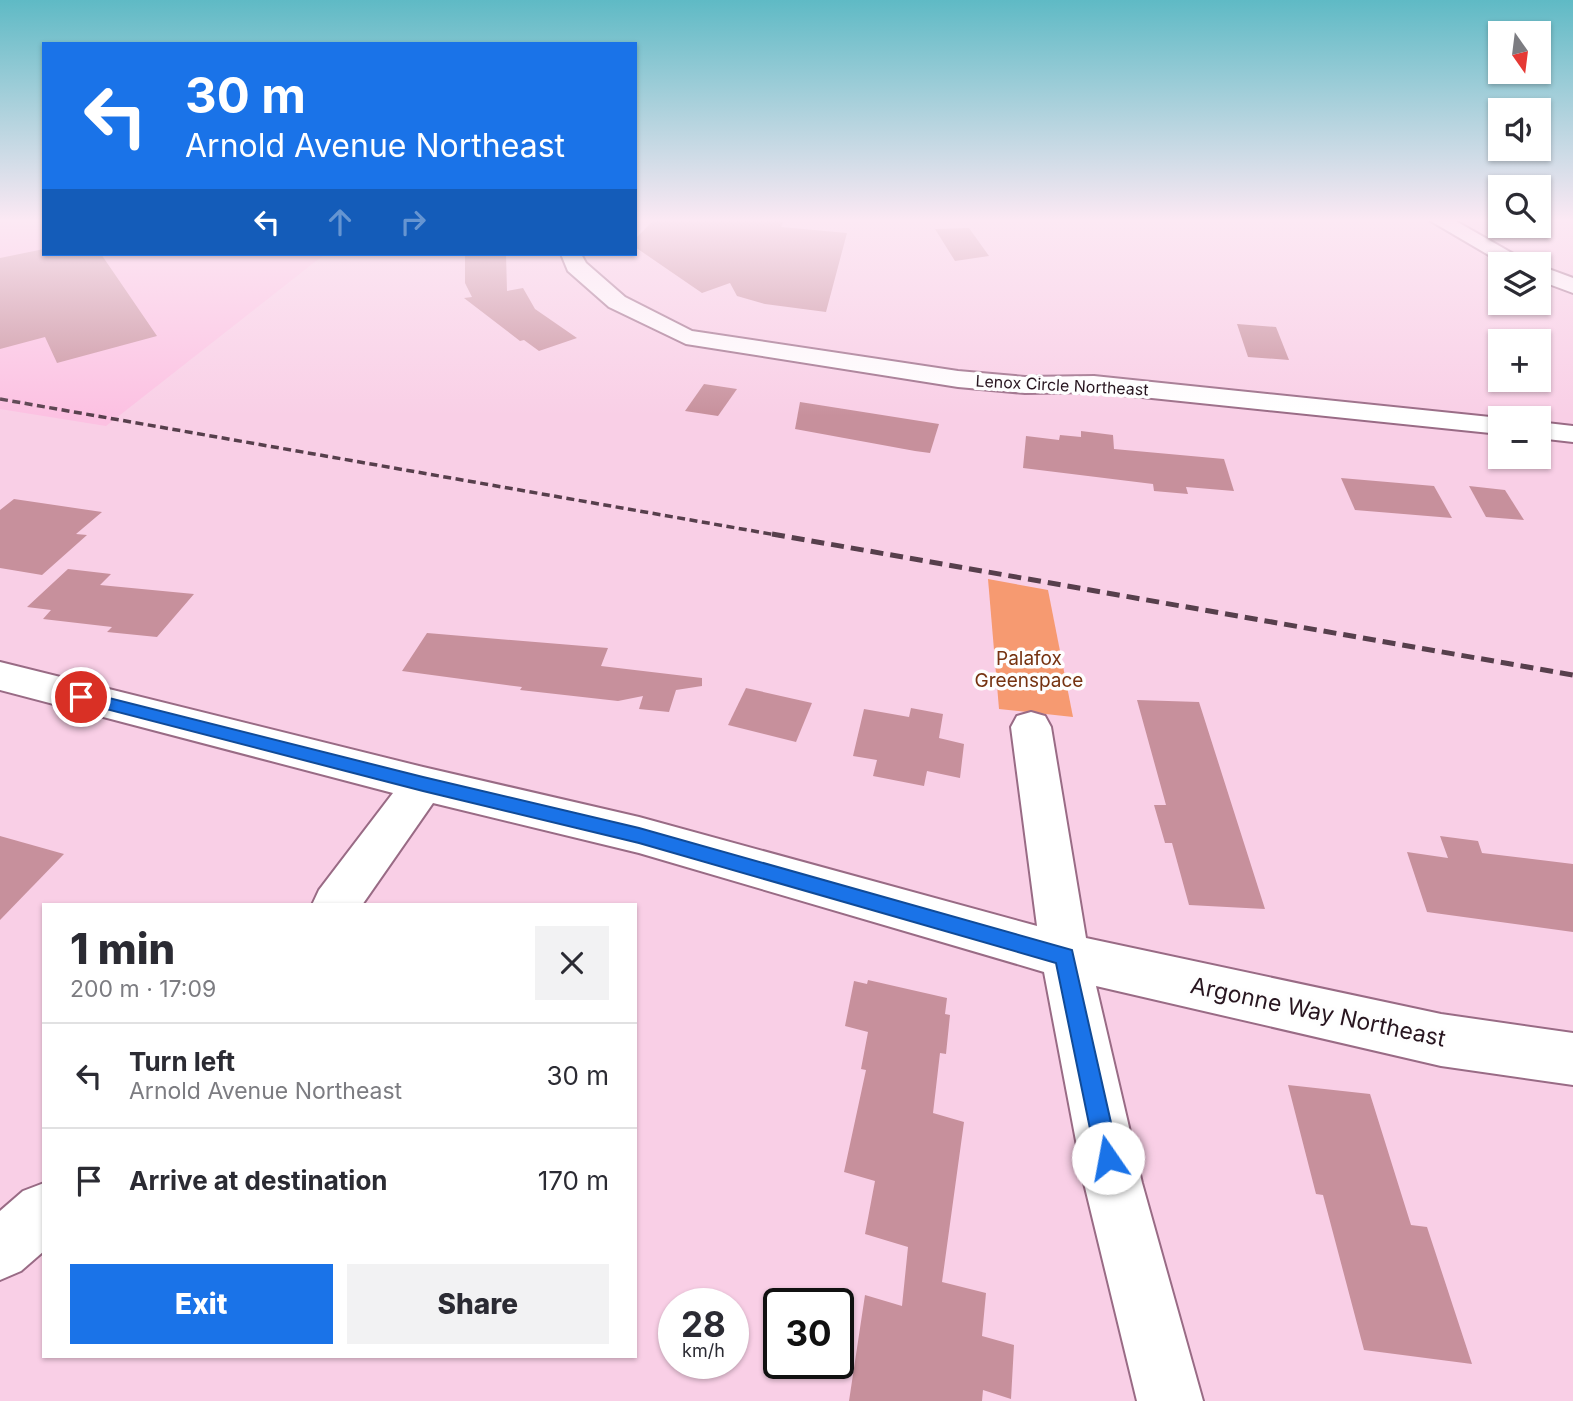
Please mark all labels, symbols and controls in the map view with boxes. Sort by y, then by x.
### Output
north arrow [1488,21,1550,84]
map controls [1488,21,1551,469]
text: 30 m [185,66,306,125]
icon: left [70,70,161,161]
button: sound [1488,98,1551,161]
text: Arnold Avenue Northeast [185,126,565,165]
button: search [1488,175,1551,238]
icon: left [248,203,286,241]
icon: ahead [321,203,359,241]
icon: right [394,203,432,241]
button: layers [1488,252,1551,315]
button: + [1488,329,1551,392]
street label: Lenox Circle Northeast [975,370,1149,400]
button: − [1488,406,1551,469]
park label: Palafox Greenspace [975,647,1083,692]
pin [51,667,111,727]
icon: arrive [62,678,100,716]
text: 1 min [70,923,175,974]
button: close [535,926,609,1000]
street label: Argonne Way Northeast [1188,971,1449,1053]
text: 200 m · 17:09 [70,975,216,1003]
text: Turn left [129,1046,235,1077]
icon: left [70,1057,108,1095]
text: 30 m [546,1060,609,1091]
text: Arnold Avenue Northeast [129,1077,402,1105]
position arrow [1071,1121,1145,1195]
icon: arrive [70,1162,108,1200]
text: Arrive at destination [129,1165,388,1196]
text: 170 m [538,1165,609,1196]
button: Exit [70,1264,333,1344]
button: Share [347,1264,609,1344]
speed limit sign: 30 [763,1288,854,1379]
text: 28 [681,1303,726,1345]
text: km/h [682,1340,725,1361]

